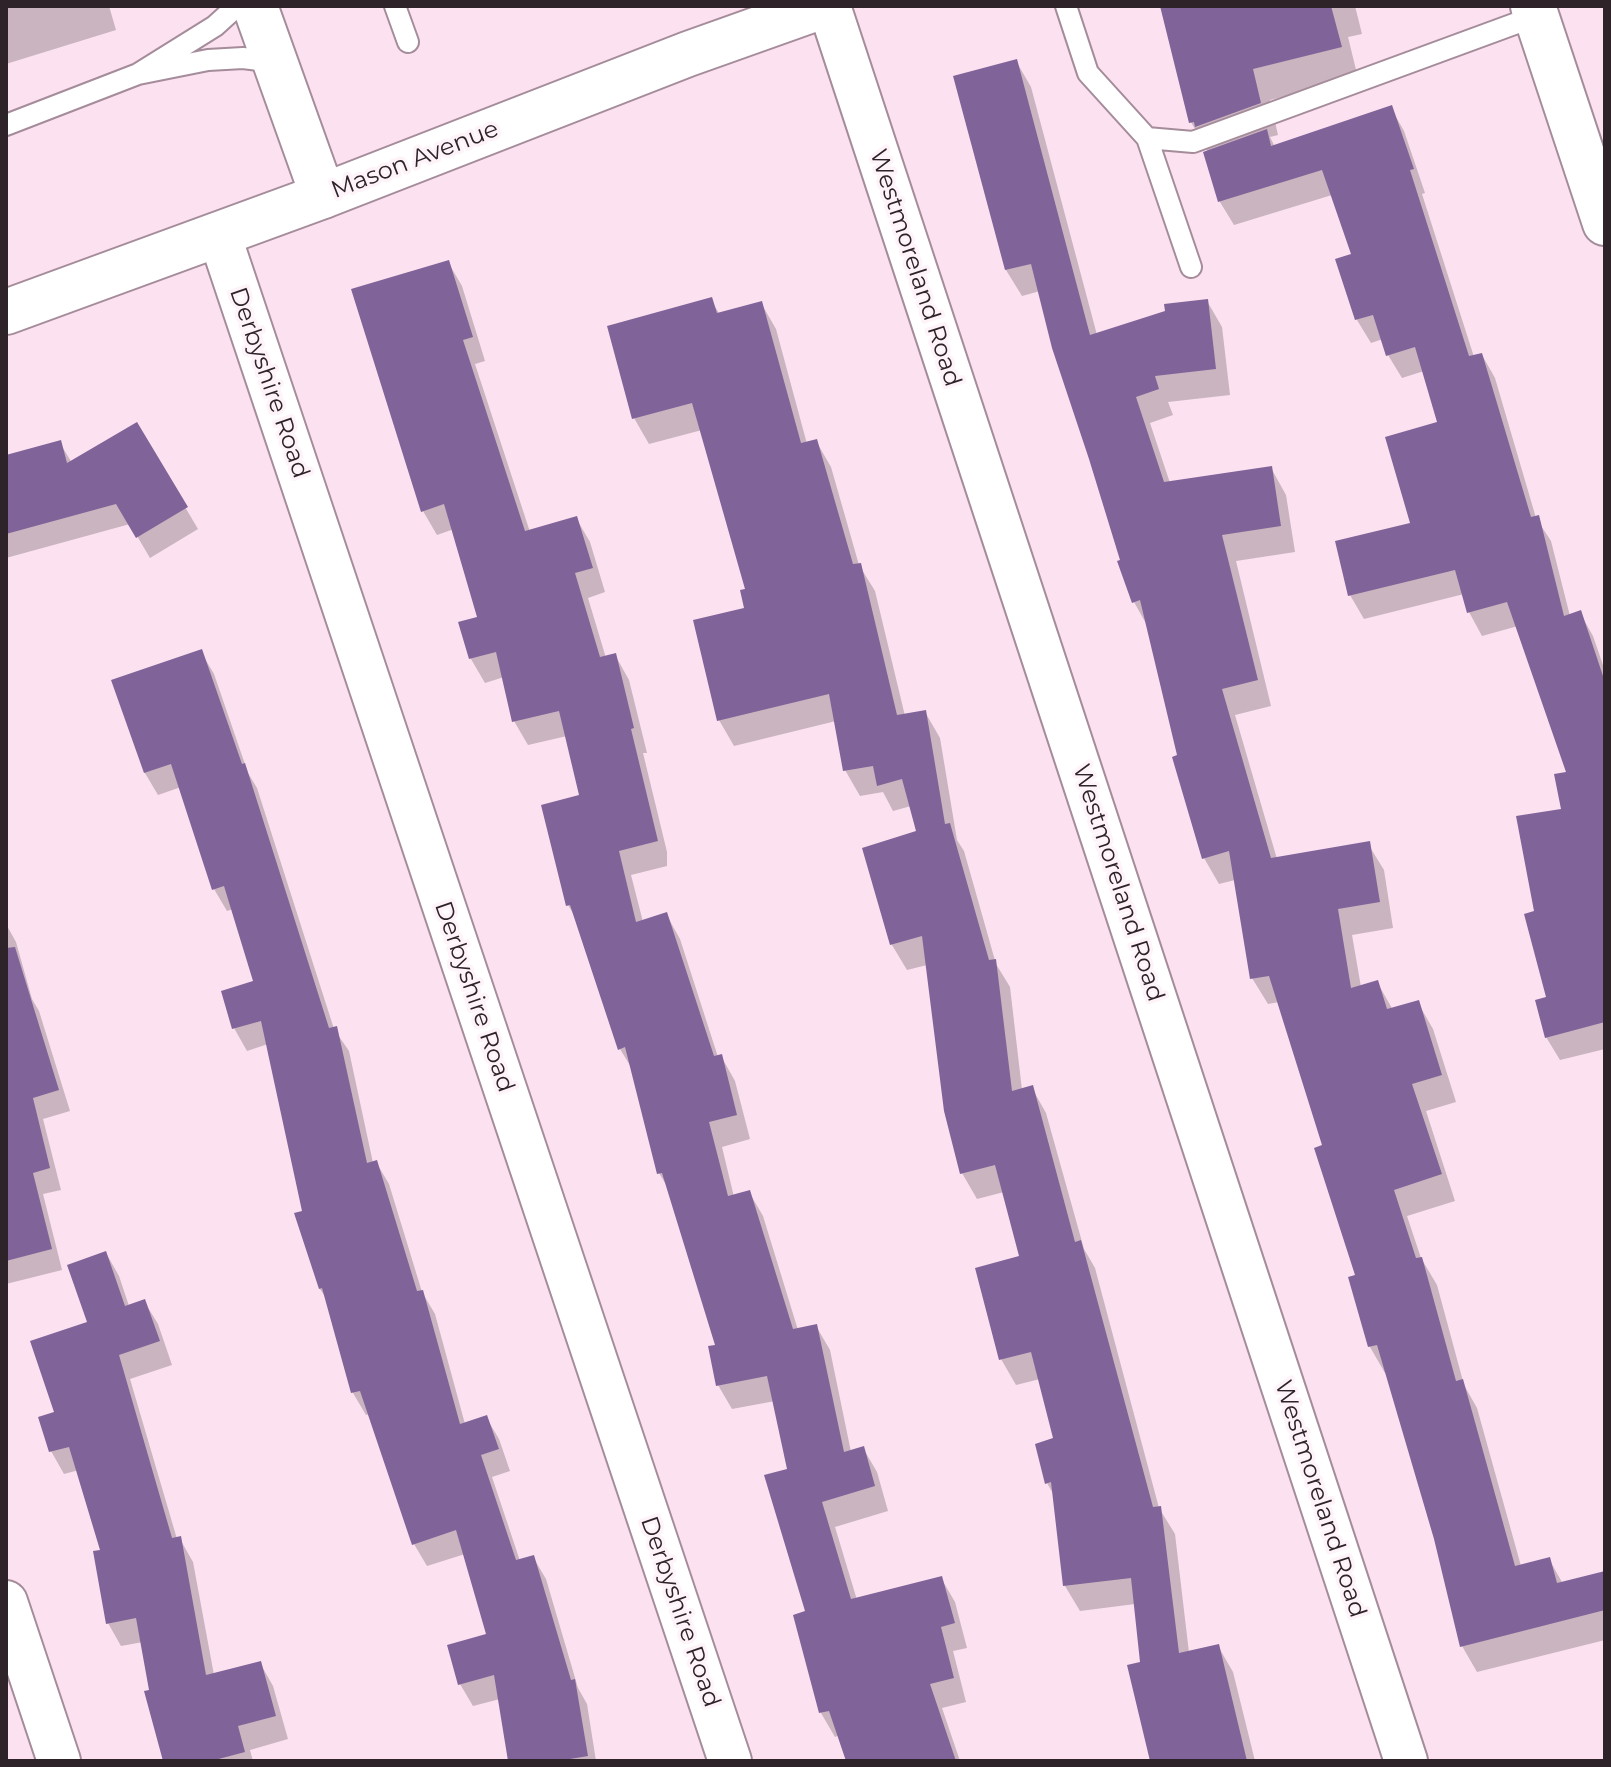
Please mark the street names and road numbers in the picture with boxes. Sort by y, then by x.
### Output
street label: Mason Avenue [327,115,503,205]
street label: Westmoreland Road [863,146,967,390]
street label: Derbyshire Road [223,284,315,482]
street label: Westmoreland Road [1066,761,1170,1005]
street label: Derbyshire Road [428,898,520,1096]
street label: Westmoreland Road [1268,1377,1372,1621]
street label: Derbyshire Road [634,1513,726,1711]

